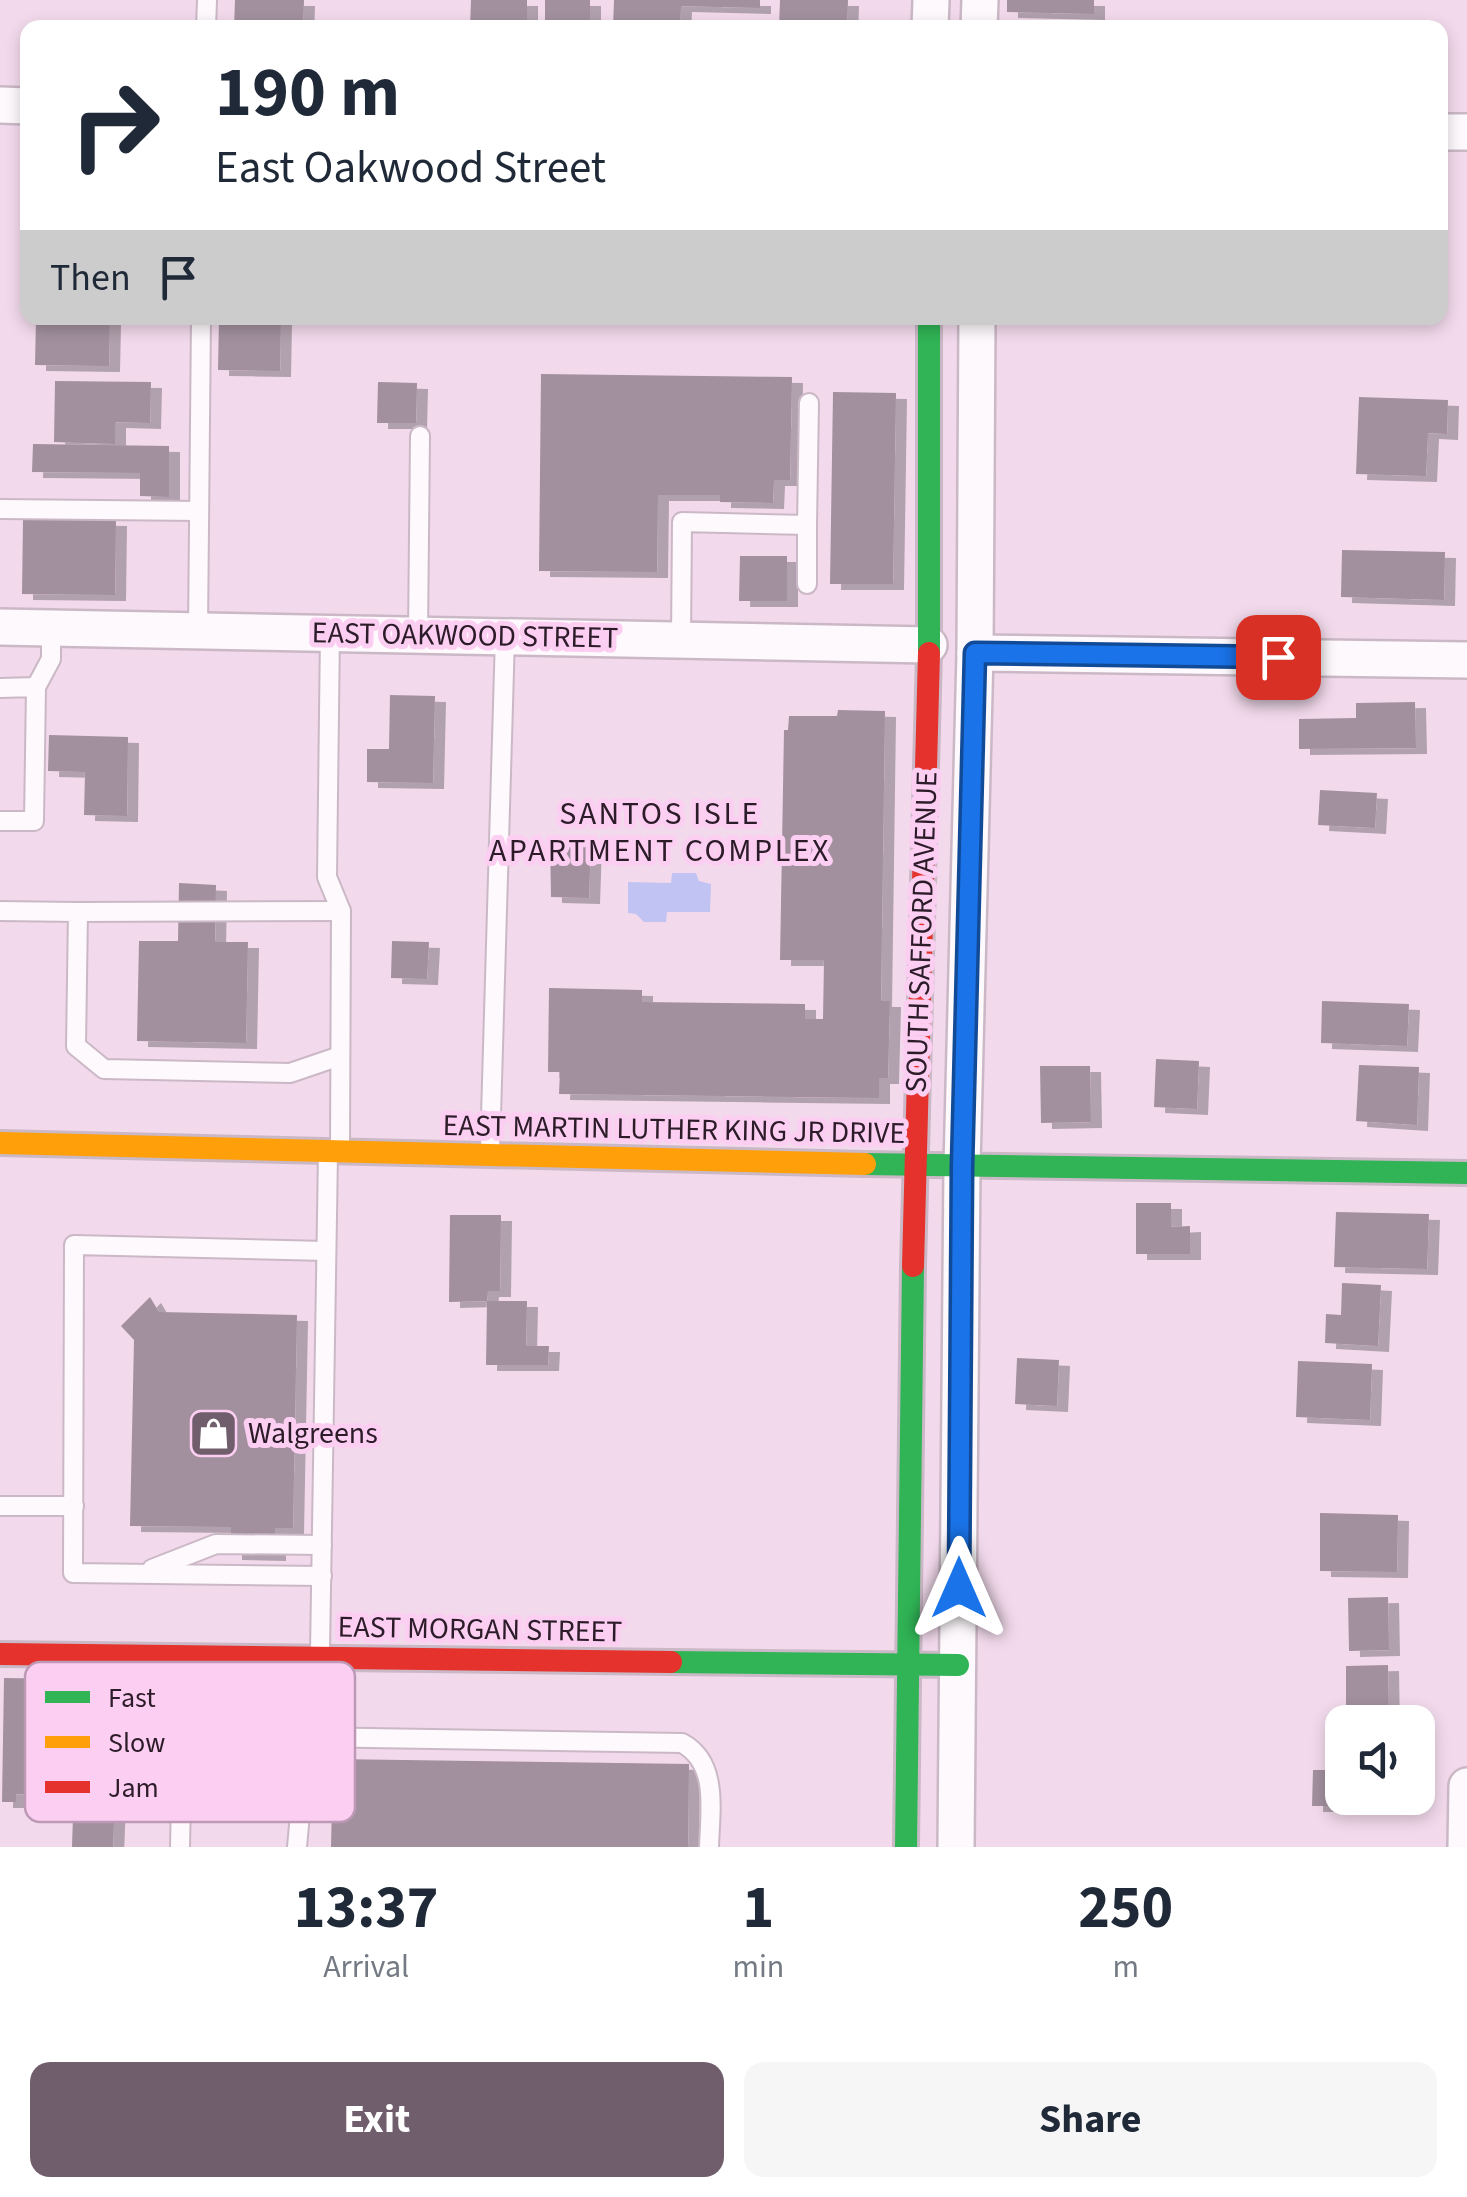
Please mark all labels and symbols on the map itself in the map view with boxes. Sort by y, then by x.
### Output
street label: EAST OAKWOOD STREET [311,611,619,660]
pin [1236,615,1321,700]
street label: SOUTH SAFFORD AVENUE [894,770,949,1094]
district label: SANTOS ISLE APARTMENT COMPLEX [489,791,831,874]
street label: EAST MARTIN LUTHER KING JR DRIVE [442,1104,906,1155]
shop icon: Walgreens [187,1407,239,1459]
place label: Walgreens [248,1412,378,1455]
position arrow [907,1536,1011,1640]
street label: EAST MORGAN STREET [337,1606,623,1653]
legend [25,1662,355,1822]
text: Fast [108,1678,156,1718]
text: Slow [108,1723,165,1763]
text: Jam [108,1768,159,1808]

